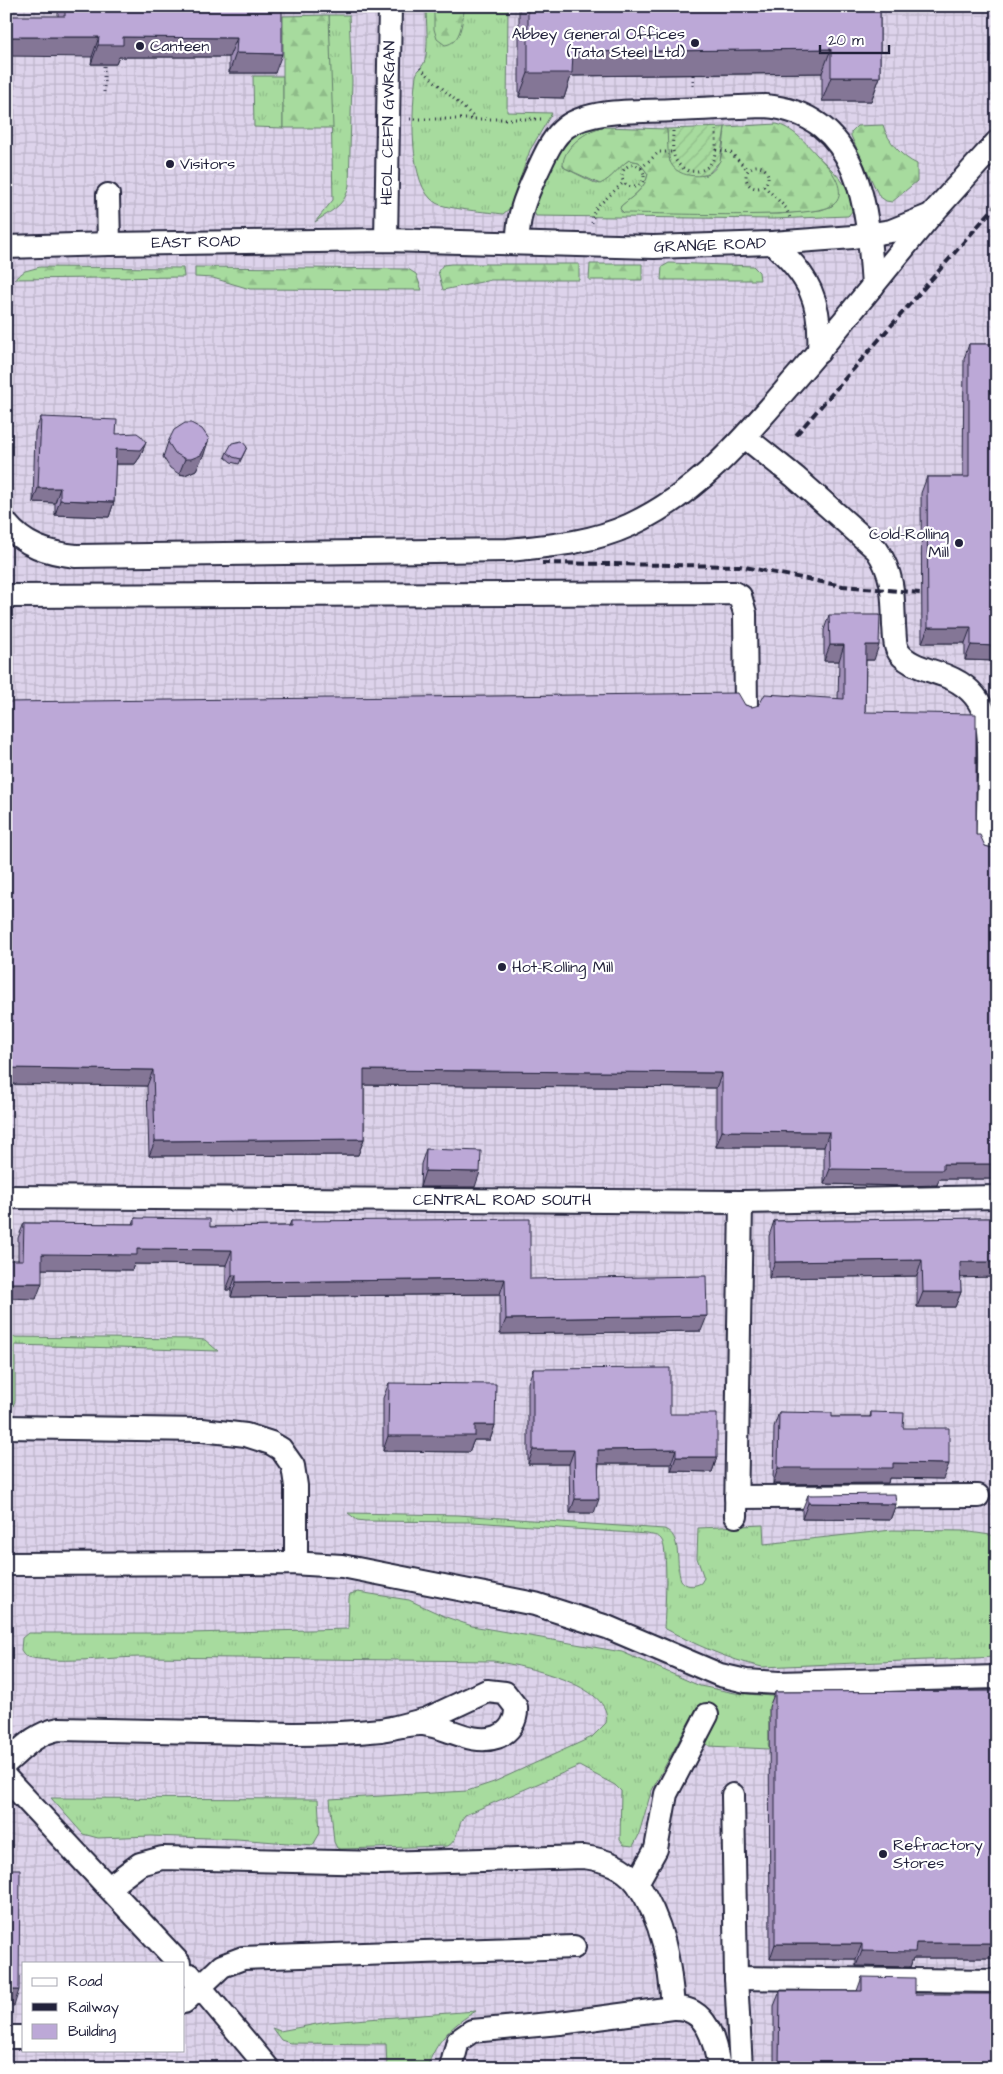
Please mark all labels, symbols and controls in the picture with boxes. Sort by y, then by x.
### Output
scale bar [820,22,889,54]
place label: Abbey General Offices (Tata Steel Ltd) [512,23,685,63]
text: 20 m [828,30,864,51]
place label: Canteen [150,35,209,57]
marker: Abbey General Offices (Tata Steel Ltd) [689,37,701,49]
marker: Canteen [134,40,146,52]
street label: HEOL CEFN GWRGAN [376,41,400,205]
place label: Visitors [180,153,235,175]
marker: Visitors [164,158,176,170]
street label: EAST ROAD [151,230,241,254]
street label: GRANGE ROAD [653,232,767,258]
place label: Cold-Rolling Mill [869,523,949,563]
marker: Cold-Rolling Mill [953,537,965,549]
place label: Hot-Rolling Mill [512,956,613,979]
marker: Hot-Rolling Mill [496,961,508,973]
street label: CENTRAL ROAD SOUTH [413,1189,592,1211]
place label: Refractory Stores [893,1834,983,1874]
marker: Refractory Stores [877,1848,889,1860]
legend [22,1962,185,2052]
text: Road [68,1971,103,1992]
text: Railway [68,1997,119,2019]
text: Building [68,2021,116,2043]

